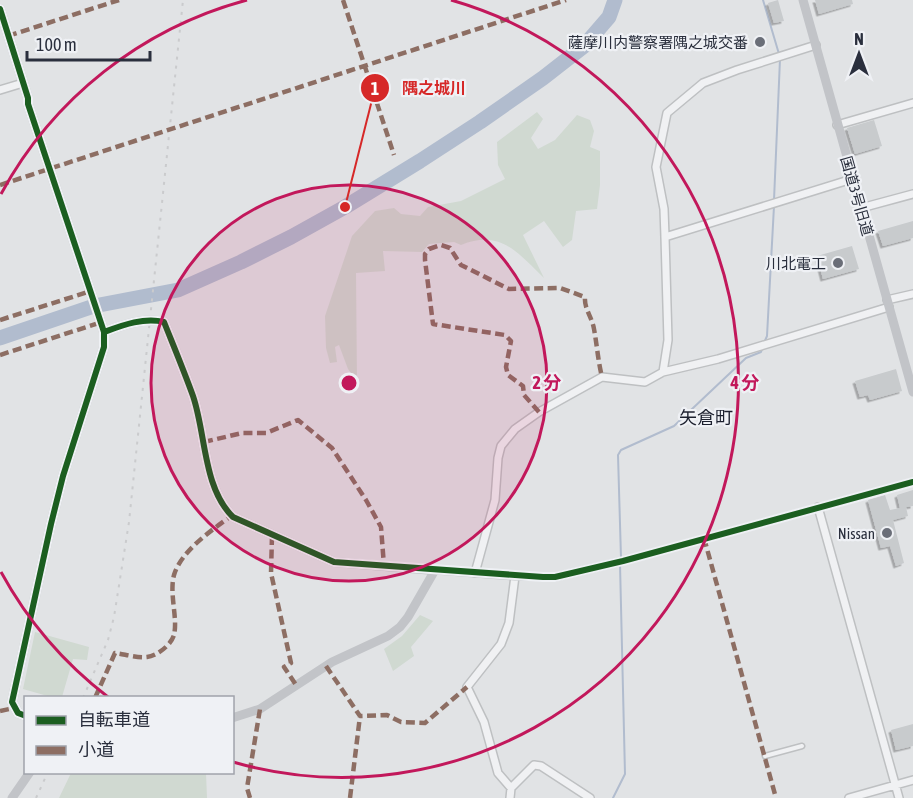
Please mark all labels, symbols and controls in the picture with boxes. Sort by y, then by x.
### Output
scale bar [27,24,150,62]
north arrow [829,24,889,84]
text: N [854,30,864,48]
text: 100 m [36,34,77,55]
place label: 薩摩川内警察署隅之城交番 [568,34,748,51]
marker: 薩摩川内警察署隅之城交番 [753,35,767,49]
callout: 隅之城川 [360,71,478,105]
text: 1 [371,78,379,99]
text: 隅之城川 [402,79,466,97]
street label: 国道3号旧道 [838,154,876,238]
place label: 川北電工 [766,255,826,272]
marker: 川北電工 [831,256,845,270]
text: 2 分 [533,372,561,393]
text: 4 分 [730,372,759,393]
centre of rings [339,373,359,393]
district label: 矢倉町 [679,407,733,428]
place label: Nissan [838,525,875,542]
marker: Nissan [880,526,894,540]
legend [24,696,234,774]
text: 自転車道 [78,709,150,730]
text: 小道 [78,739,114,760]

